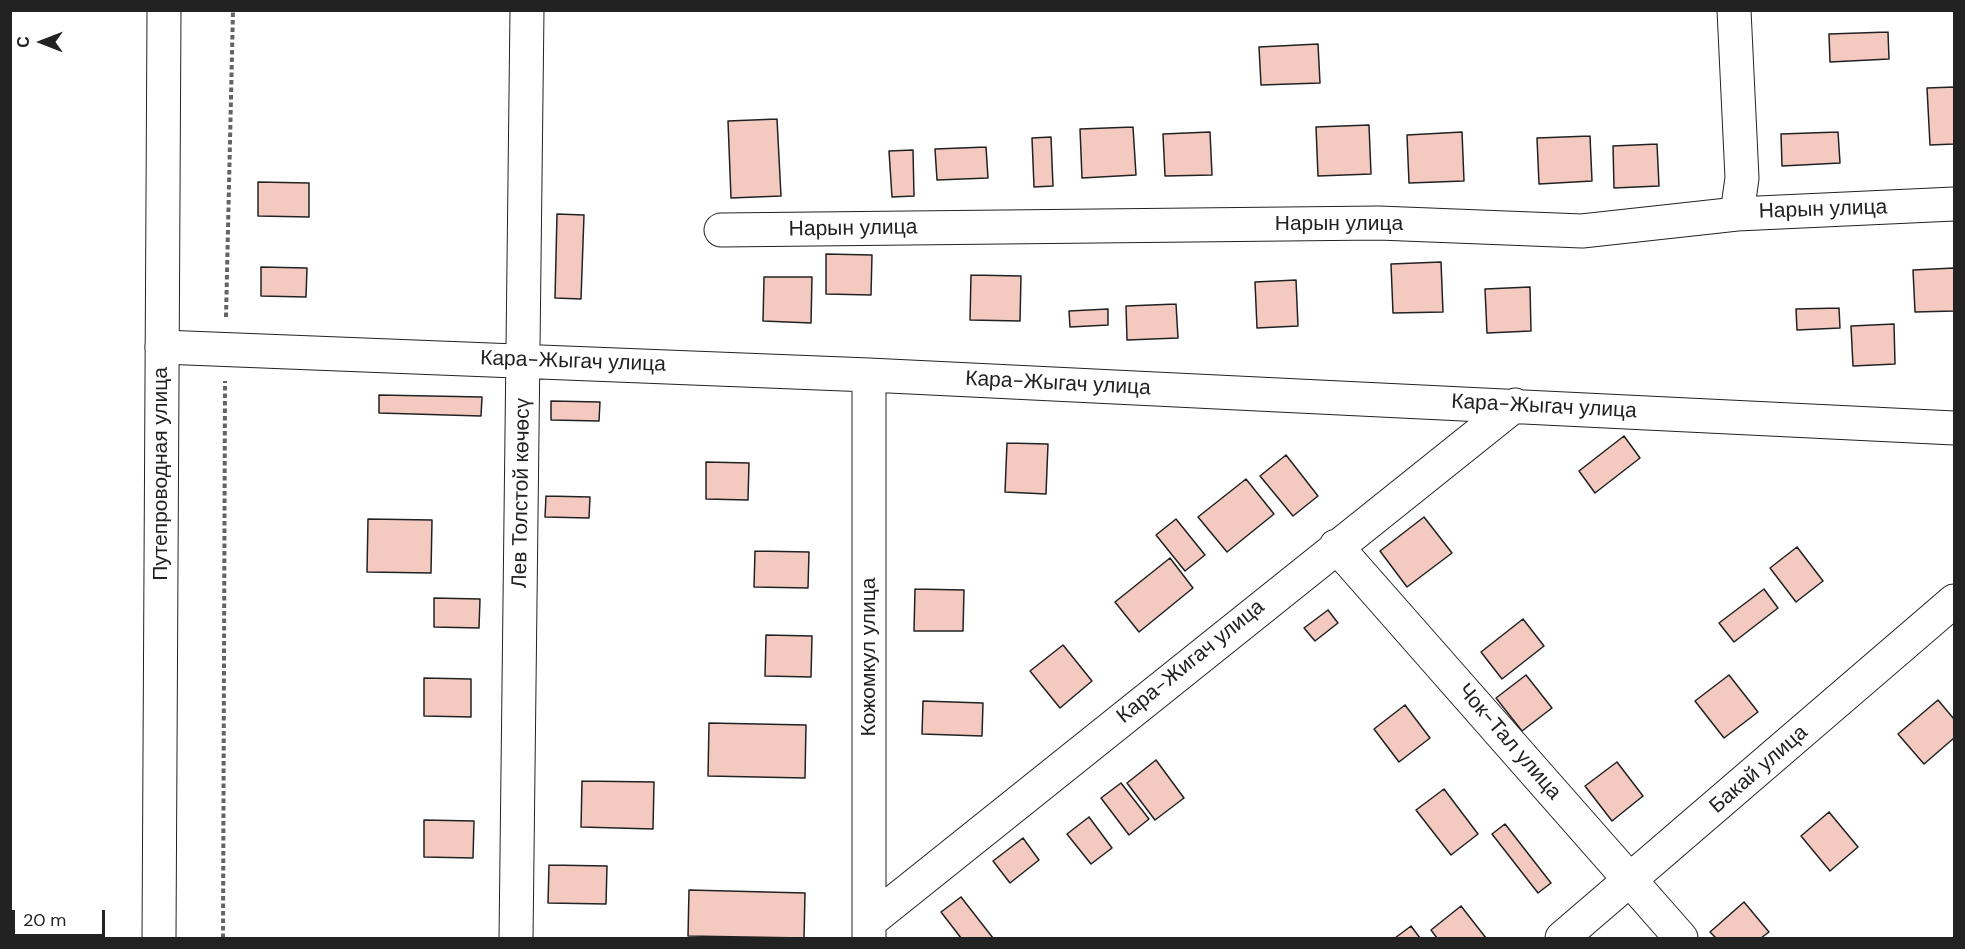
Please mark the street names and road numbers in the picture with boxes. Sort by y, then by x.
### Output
street label: Нарын улица [1758,195,1888,225]
street label: Нарын улица [1275,211,1403,237]
street label: Нарын улица [789,215,917,243]
street label: Кара-Жыгач улица [480,346,666,378]
street label: Путепроводная улица [148,367,174,581]
street label: Кара-Жыгач улица [965,367,1151,401]
street label: Кара-Жыгач улица [1451,390,1637,424]
street label: Лев Толстой көчөсү [508,398,536,588]
street label: Кожомкул улица [856,578,882,736]
street label: Кара-Жигач улица [1112,595,1270,729]
street label: Чок-Тал улица [1452,679,1566,805]
street label: Бакай улица [1705,721,1813,819]

